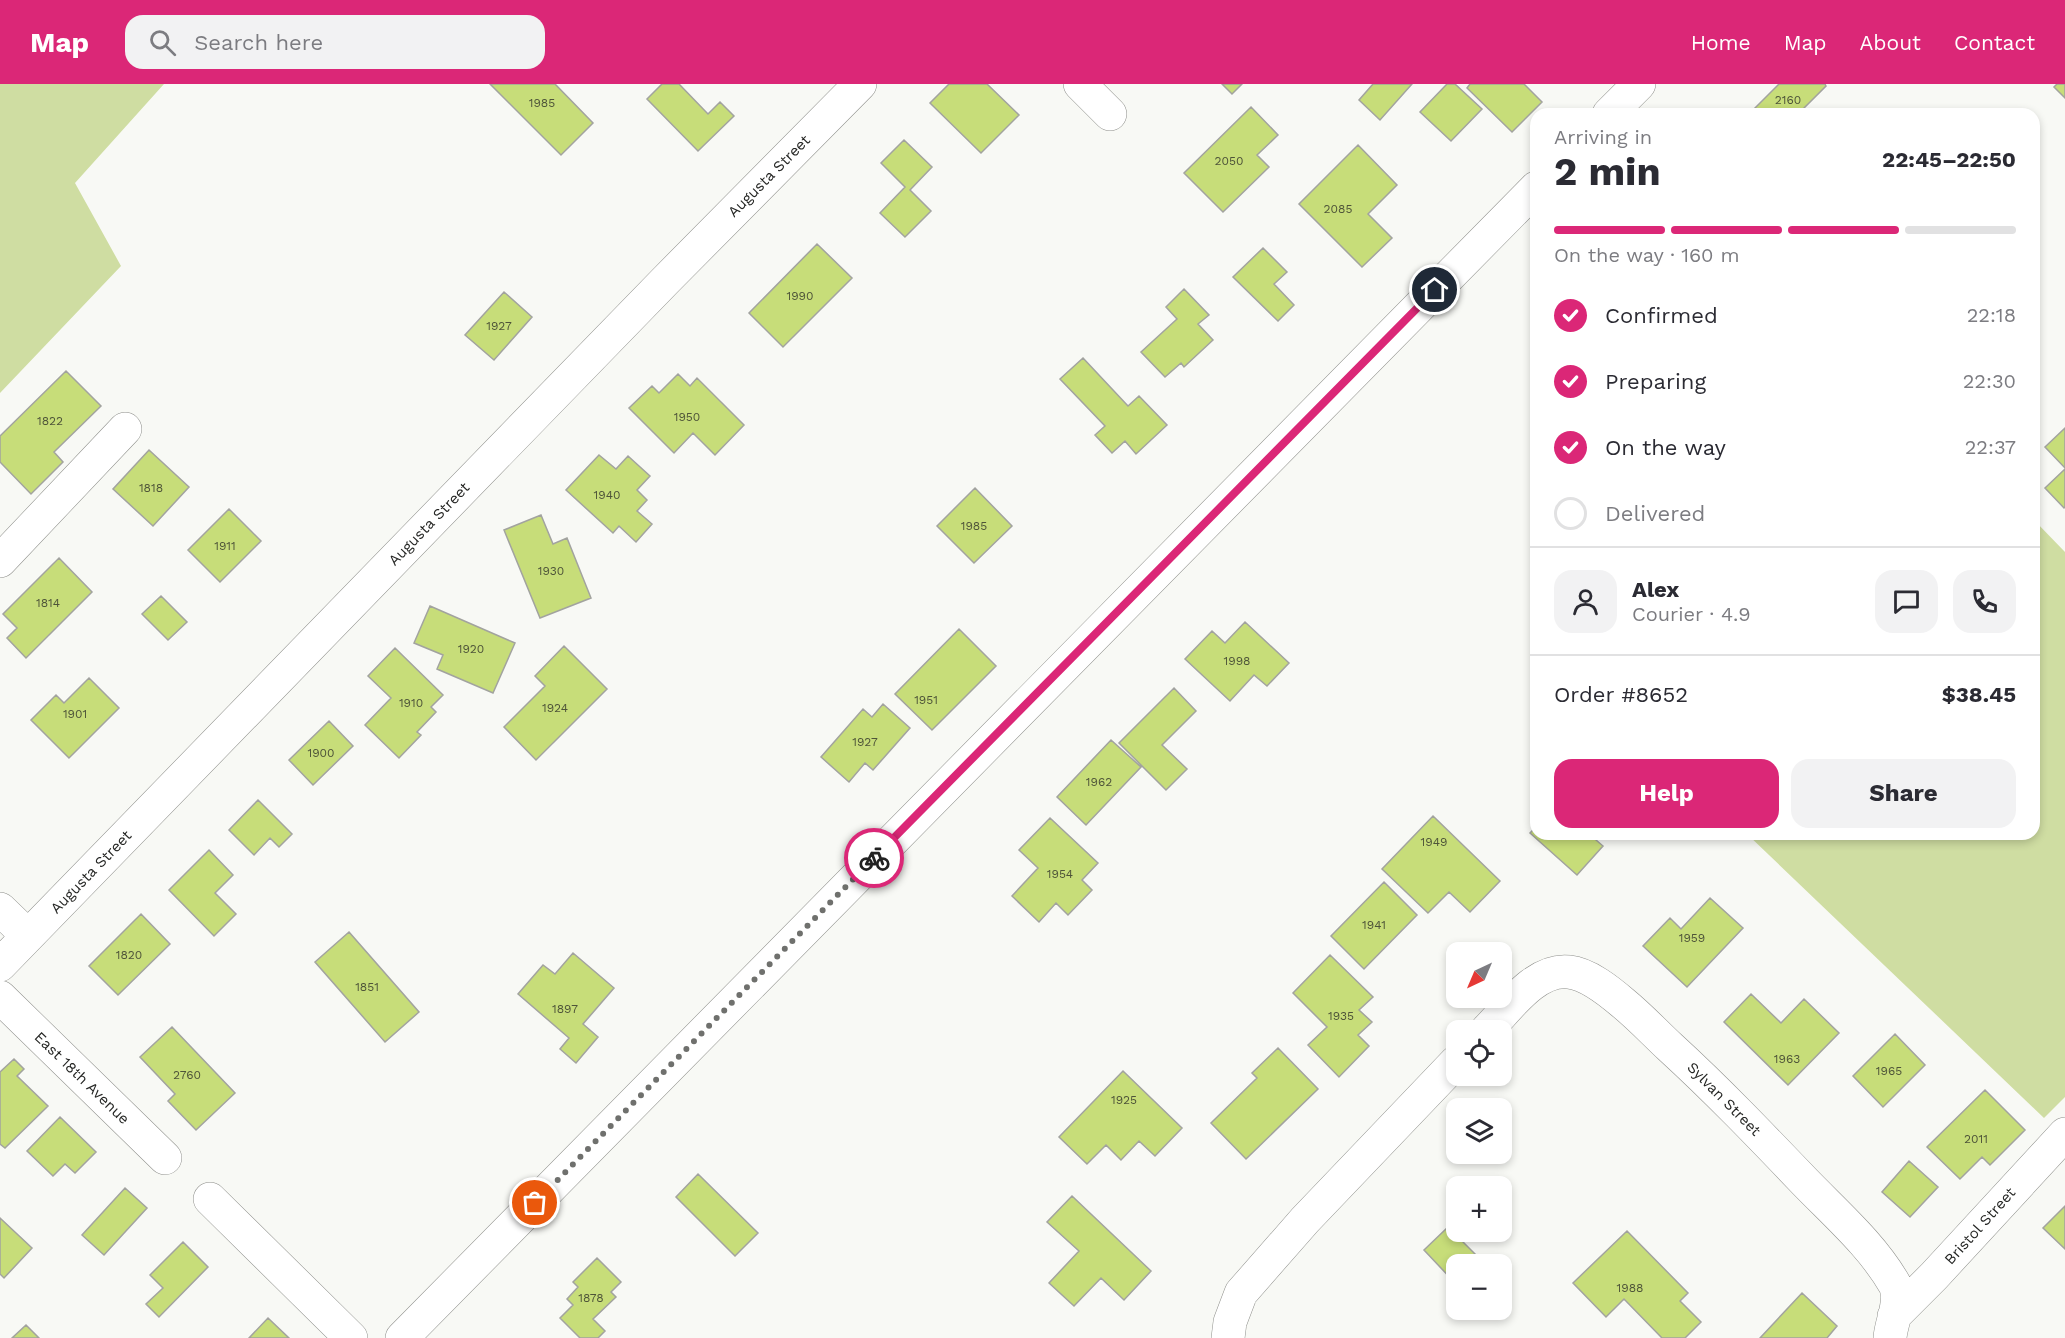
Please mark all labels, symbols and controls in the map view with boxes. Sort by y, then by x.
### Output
search box [125,15,545,69]
text: Map [30,26,89,59]
icon: search [146,26,179,59]
text: Search here [194,30,323,55]
text: Home [1691,30,1751,55]
text: Map [1784,30,1827,55]
text: About [1860,30,1921,55]
text: Contact [1954,30,2035,55]
house number: 2160 [1775,93,1801,107]
house number: 1985 [529,96,555,110]
text: Arriving in [1554,125,1652,149]
street label: Augusta Street [724,131,814,221]
text: 22:45–22:50 [1882,147,2016,172]
text: 2 min [1554,149,1661,194]
house number: 2050 [1215,154,1243,168]
house number: 2085 [1324,202,1352,216]
text: On the way · 160 m [1554,243,1739,267]
pin [1409,264,1460,315]
icon: home [1418,273,1451,306]
house number: 1990 [787,289,813,303]
icon: check [1554,299,1587,332]
text: Confirmed [1605,303,1718,328]
text: 22:18 [1967,303,2016,327]
house number: 1927 [486,319,512,333]
icon: check [1554,365,1587,398]
text: Preparing [1605,369,1706,394]
text: 22:30 [1963,369,2016,393]
house number: 1950 [674,410,700,424]
house number: 1822 [37,414,63,428]
icon: check [1554,431,1587,464]
text: On the way [1605,435,1726,460]
text: 22:37 [1965,435,2016,459]
street label: Augusta Street [385,478,474,569]
house number: 1818 [139,481,163,495]
house number: 1940 [594,488,620,502]
text: Delivered [1605,501,1705,526]
house number: 1985 [961,519,987,533]
house number: 1911 [214,539,236,553]
house number: 1930 [538,564,564,578]
button: person [1554,570,1617,633]
button: chat [1875,570,1938,633]
button: phone [1953,570,2016,633]
text: Alex [1632,577,1679,602]
house number: 1814 [36,596,60,610]
text: Courier · 4.9 [1632,602,1751,626]
house number: 1920 [458,642,484,656]
house number: 1998 [1224,654,1250,668]
text: Order #8652 [1554,682,1688,707]
text: $38.45 [1942,682,2016,707]
house number: 1951 [914,693,938,707]
house number: 1910 [399,696,423,710]
house number: 1924 [542,701,568,715]
house number: 1901 [63,707,87,721]
house number: 1927 [852,735,878,749]
house number: 1900 [307,746,335,760]
button: Help [1554,759,1779,828]
button: Share [1791,759,2016,828]
house number: 1962 [1086,775,1112,789]
street label: Augusta Street [47,826,136,917]
courier [844,828,904,888]
house number: 1949 [1421,835,1447,849]
icon: bike [858,842,891,875]
house number: 1954 [1047,867,1073,881]
house number: 1941 [1362,918,1386,932]
house number: 1959 [1679,931,1705,945]
north arrow [1446,942,1512,1008]
map controls [1446,942,1512,1320]
house number: 1820 [116,948,142,962]
house number: 1851 [355,980,379,994]
house number: 1897 [552,1002,578,1016]
house number: 1935 [1328,1009,1354,1023]
button: locate [1446,1020,1512,1086]
street label: East 18th Avenue [31,1028,133,1128]
house number: 1963 [1774,1052,1800,1066]
street label: Sylvan Street [1683,1058,1765,1140]
house number: 1965 [1876,1064,1902,1078]
house number: 2760 [173,1068,201,1082]
house number: 1925 [1111,1093,1137,1107]
button: layers [1446,1098,1512,1164]
house number: 2011 [1964,1132,1988,1146]
button: + [1446,1176,1512,1242]
pin [509,1177,560,1228]
street label: Bristol Street [1941,1183,2020,1268]
icon: bag [518,1186,551,1219]
button: − [1446,1254,1512,1320]
house number: 1988 [1617,1281,1643,1295]
house number: 1878 [578,1291,604,1305]

